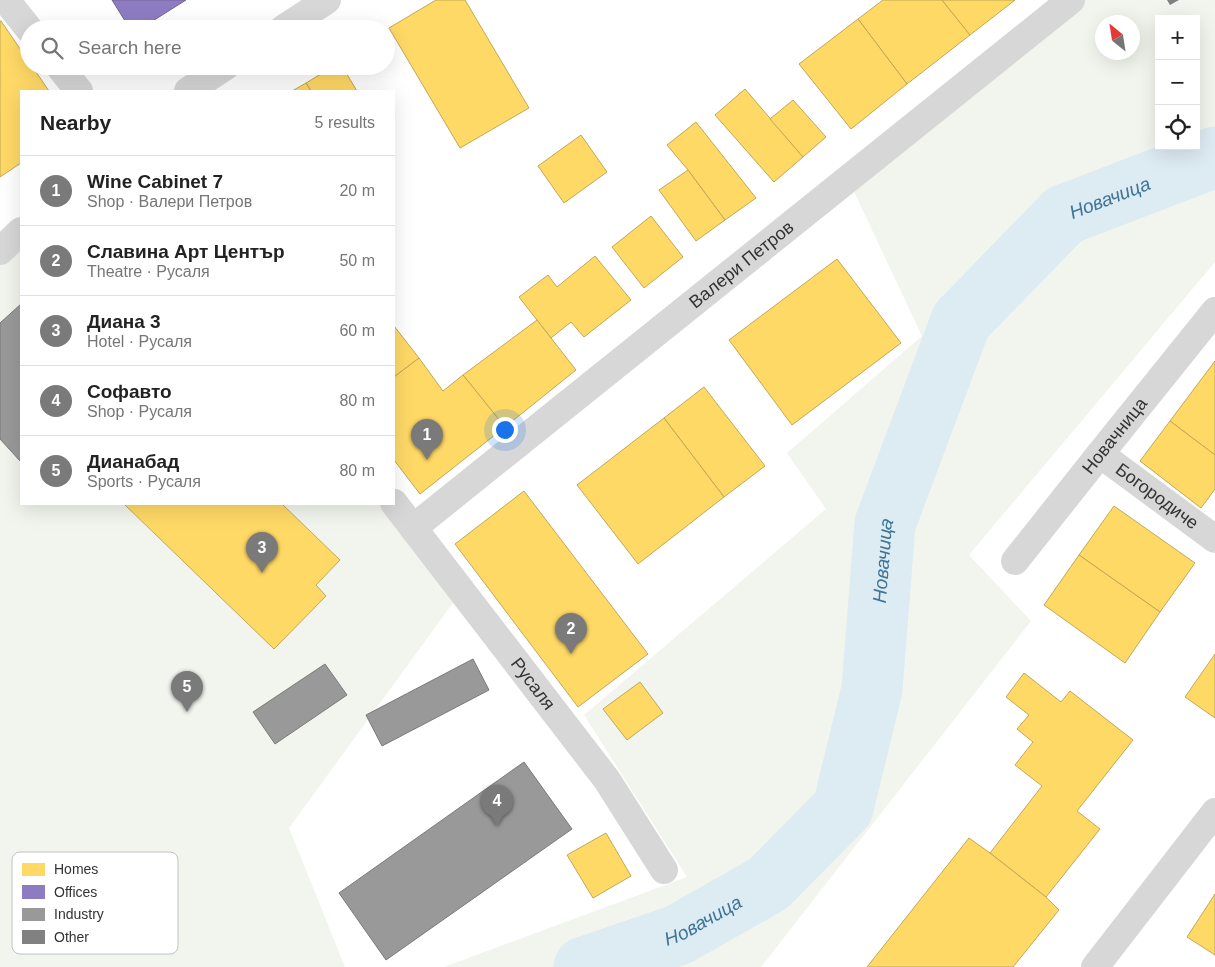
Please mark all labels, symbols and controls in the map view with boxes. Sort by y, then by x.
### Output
north arrow [1095,15,1140,60]
map controls [1155,15,1200,150]
button: + [1155,15,1200,60]
search box [20,20,395,75]
icon: search [38,34,66,62]
text: Search here [78,37,182,58]
button: − [1155,60,1200,105]
button: locate [1155,105,1200,150]
text: Nearby [40,111,111,134]
text: 5 results [315,114,375,131]
text: Wine Cabinet 7 [87,171,223,192]
water label: Новачица [1066,172,1153,223]
text: 1 [52,182,60,199]
text: 20 m [339,182,375,199]
text: Shop · Валери Петров [87,193,252,210]
street label: Валери Петров [685,217,797,312]
text: Славина Арт Център [87,241,285,262]
text: 2 [52,252,60,269]
text: 50 m [339,252,375,269]
text: Theatre · Русаля [87,263,210,280]
text: Диана 3 [87,311,161,332]
text: 3 [52,322,60,339]
text: 60 m [339,322,375,339]
text: Hotel · Русаля [87,333,192,350]
text: Софавто [87,381,172,402]
text: 4 [52,392,60,409]
text: 80 m [339,392,375,409]
street label: Новачница [1078,393,1152,478]
text: Shop · Русаля [87,403,192,420]
your location [492,417,518,443]
pin: 1 [411,419,443,460]
text: Дианабад [87,451,179,472]
street label: Богородиче [1112,459,1202,533]
text: 5 [52,462,60,479]
text: 80 m [339,462,375,479]
text: Sports · Русаля [87,473,201,490]
water label: Новачица [868,515,897,604]
pin: 3 [246,532,278,573]
pin: 2 [555,613,587,654]
street label: Русаля [507,654,559,714]
pin: 5 [171,671,203,712]
pin: 4 [481,785,513,826]
legend [12,852,178,954]
text: Homes [54,861,98,877]
text: Offices [54,884,97,900]
water label: Новачица [661,891,745,949]
text: Industry [54,906,104,922]
text: Other [54,929,89,945]

